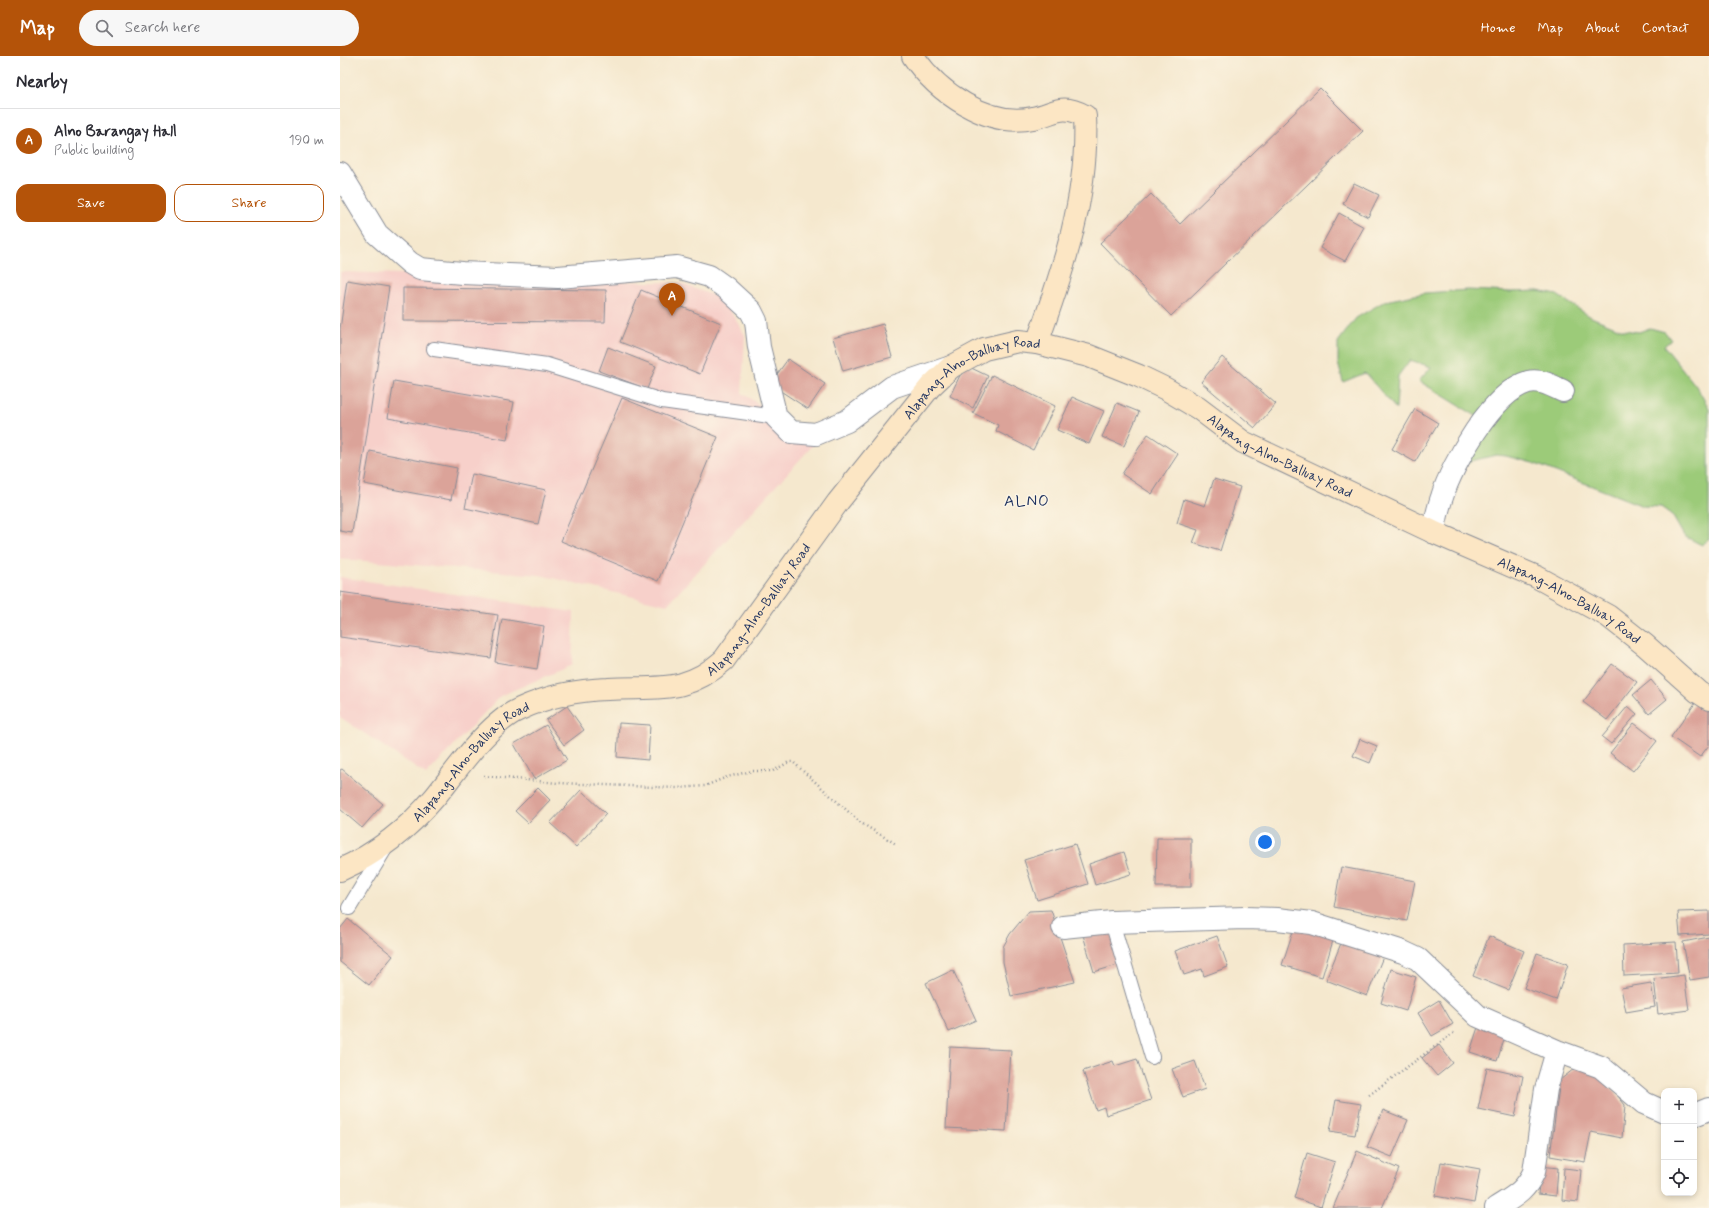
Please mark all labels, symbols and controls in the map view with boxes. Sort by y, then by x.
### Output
search box [79,10,359,46]
text: Map [20,16,55,41]
icon: search [93,17,115,39]
text: Search here [125,18,200,38]
text: Home [1481,19,1515,37]
text: Map [1537,19,1563,37]
text: About [1585,19,1620,37]
text: Contact [1642,19,1689,37]
text: Nearby [16,71,68,93]
text: Alno Barangay Hall [54,122,177,142]
text: A [25,132,33,149]
text: 190 m [289,132,324,149]
text: Public building [54,142,134,159]
button: Save [16,184,166,222]
button: Share [174,184,324,222]
pin: A [659,283,685,316]
street label: Alapang-Alno-Balluay Road [900,333,1041,423]
street label: Alapang-Alno-Balluay Road [1203,410,1355,503]
district label: ALNO [1004,491,1050,512]
street label: Alapang-Alno-Balluay Road [703,540,815,681]
street label: Alapang-Alno-Balluay Road [1495,553,1644,648]
street label: Alapang-Alno-Balluay Road [409,698,532,826]
your location [1255,832,1275,852]
map controls [1661,1088,1697,1196]
button: + [1661,1088,1697,1124]
button: − [1661,1124,1697,1160]
button: locate [1661,1160,1697,1196]

